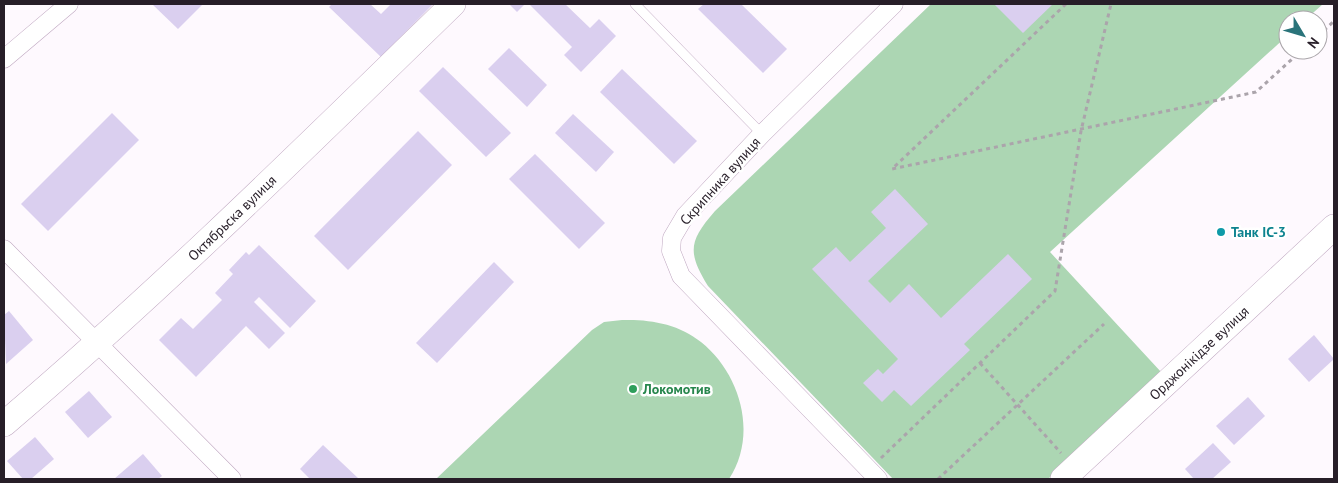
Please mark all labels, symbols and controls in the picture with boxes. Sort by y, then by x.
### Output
north arrow [1278,10,1328,60]
text: N [1303,34,1323,52]
street label: Скрипника вулиця [676,133,764,229]
street label: Октябрьска вулиця [184,171,280,265]
place label: Танк ІС-3 [1231,223,1286,241]
marker: Танк ІС-3 [1215,226,1227,238]
street label: Орджонікідзе вулиця [1145,302,1253,404]
place label: Локомотив [642,380,711,398]
marker: Локомотив [627,383,639,395]

